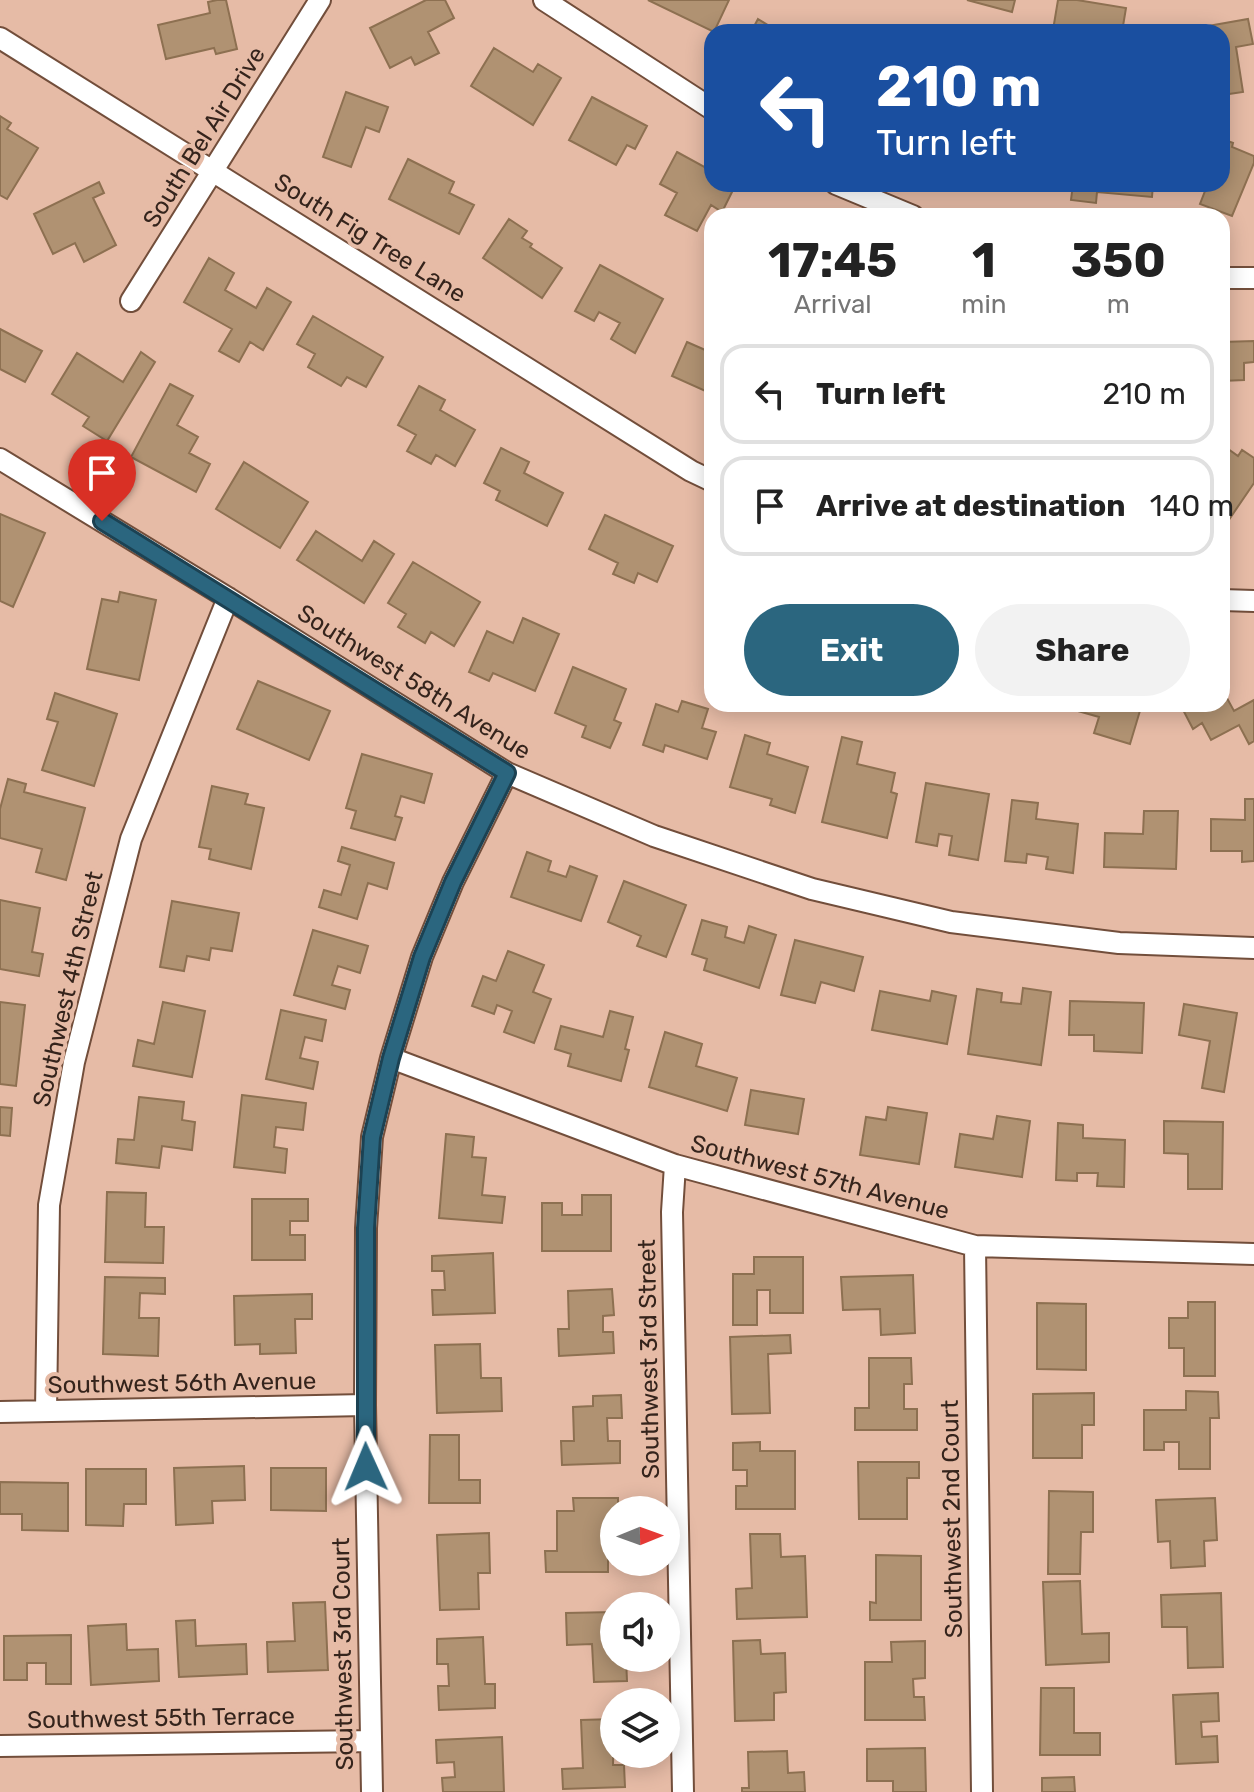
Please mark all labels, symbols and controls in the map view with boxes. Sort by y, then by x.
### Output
street label: South Bel Air Drive [137,42,271,232]
text: 210 m [876,54,1042,120]
icon: left [744,56,848,160]
text: Turn left [876,121,1017,164]
street label: South Fig Tree Lane [269,168,471,308]
text: 17:45 [768,232,897,289]
text: 1 [972,232,996,289]
text: 350 [1071,232,1166,289]
text: Arrival [794,289,872,320]
text: min [961,289,1007,320]
text: m [1107,289,1130,320]
icon: left [748,372,792,416]
text: Turn left [816,376,946,412]
text: 210 m [1102,376,1186,412]
pin [68,439,136,521]
icon: arrive [80,451,124,495]
icon: arrive [748,484,792,528]
text: Arrive at destination [816,488,1126,524]
text: 140 m [1150,488,1234,524]
street label: Southwest 58th Avenue [292,599,536,765]
button: Exit [744,604,959,696]
button: Share [975,604,1190,696]
street label: Southwest 4th Street [27,868,109,1110]
street label: Southwest 57th Avenue [688,1129,952,1225]
street label: Southwest 3rd Street [633,1239,665,1479]
street label: Southwest 56th Avenue [47,1367,317,1399]
street label: Southwest 2nd Court [936,1400,968,1638]
position arrow [324,1425,408,1509]
north arrow [600,1496,680,1576]
map controls [600,1496,680,1768]
street label: Southwest 3rd Court [327,1537,359,1771]
button: sound [600,1592,680,1672]
button: layers [600,1688,680,1768]
street label: Southwest 55th Terrace [27,1702,295,1734]

